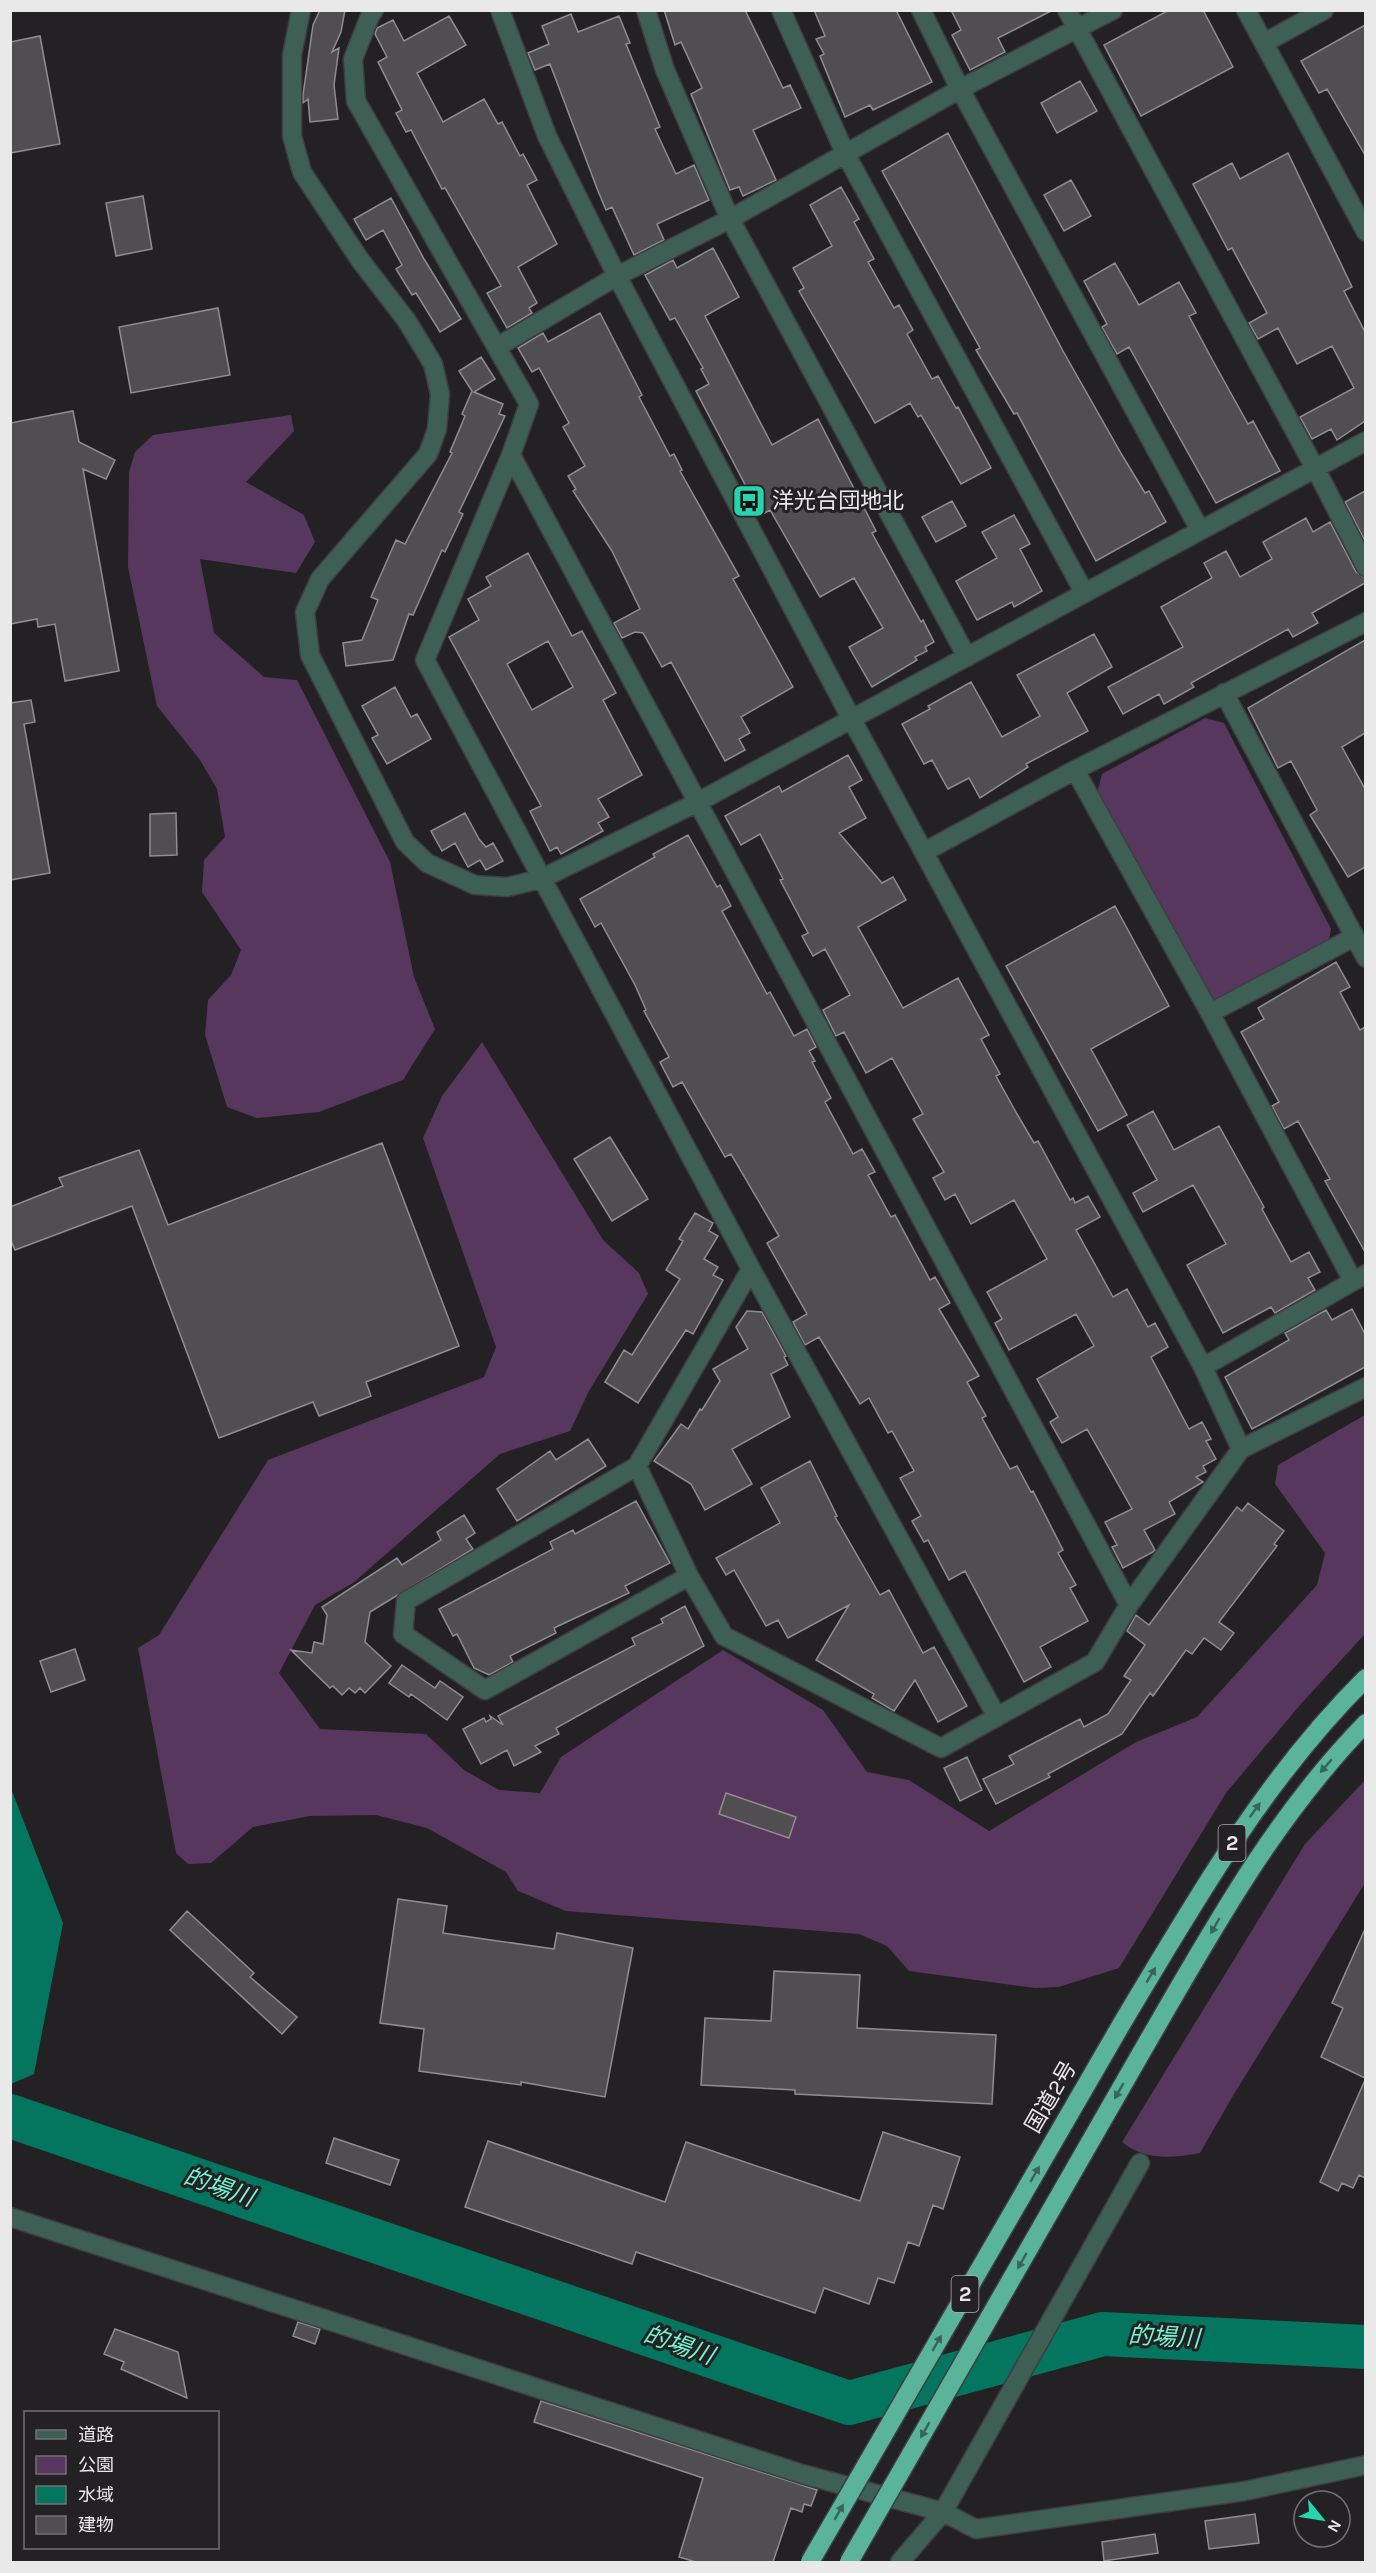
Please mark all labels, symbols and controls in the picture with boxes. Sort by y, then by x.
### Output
bus stop icon: 洋光台団地北 [731,483,767,519]
place label: 洋光台団地北 [772,488,904,514]
one-way arrow [1320,1758,1333,1773]
one-way arrow [1249,1803,1261,1819]
road number: 2 [1218,1825,1246,1861]
one-way arrow [1210,1918,1220,1935]
one-way arrow [1146,1966,1156,1983]
street label: 国道2号 [1020,2056,1082,2138]
one-way arrow [1114,2083,1124,2100]
water label: 的場川 [180,2162,260,2213]
one-way arrow [1029,2166,1039,2183]
one-way arrow [1017,2252,1027,2269]
road number: 2 [952,2276,978,2312]
water label: 的場川 [640,2320,720,2371]
water label: 的場川 [1127,2321,1204,2353]
one-way arrow [931,2335,942,2351]
legend [24,2411,219,2549]
one-way arrow [920,2422,931,2438]
text: 道路 [78,2424,114,2446]
text: 公園 [78,2454,114,2476]
text: 水域 [78,2484,114,2506]
north arrow [1292,2489,1352,2549]
one-way arrow [834,2503,844,2520]
text: 建物 [78,2514,114,2536]
text: N [1323,2517,1346,2536]

